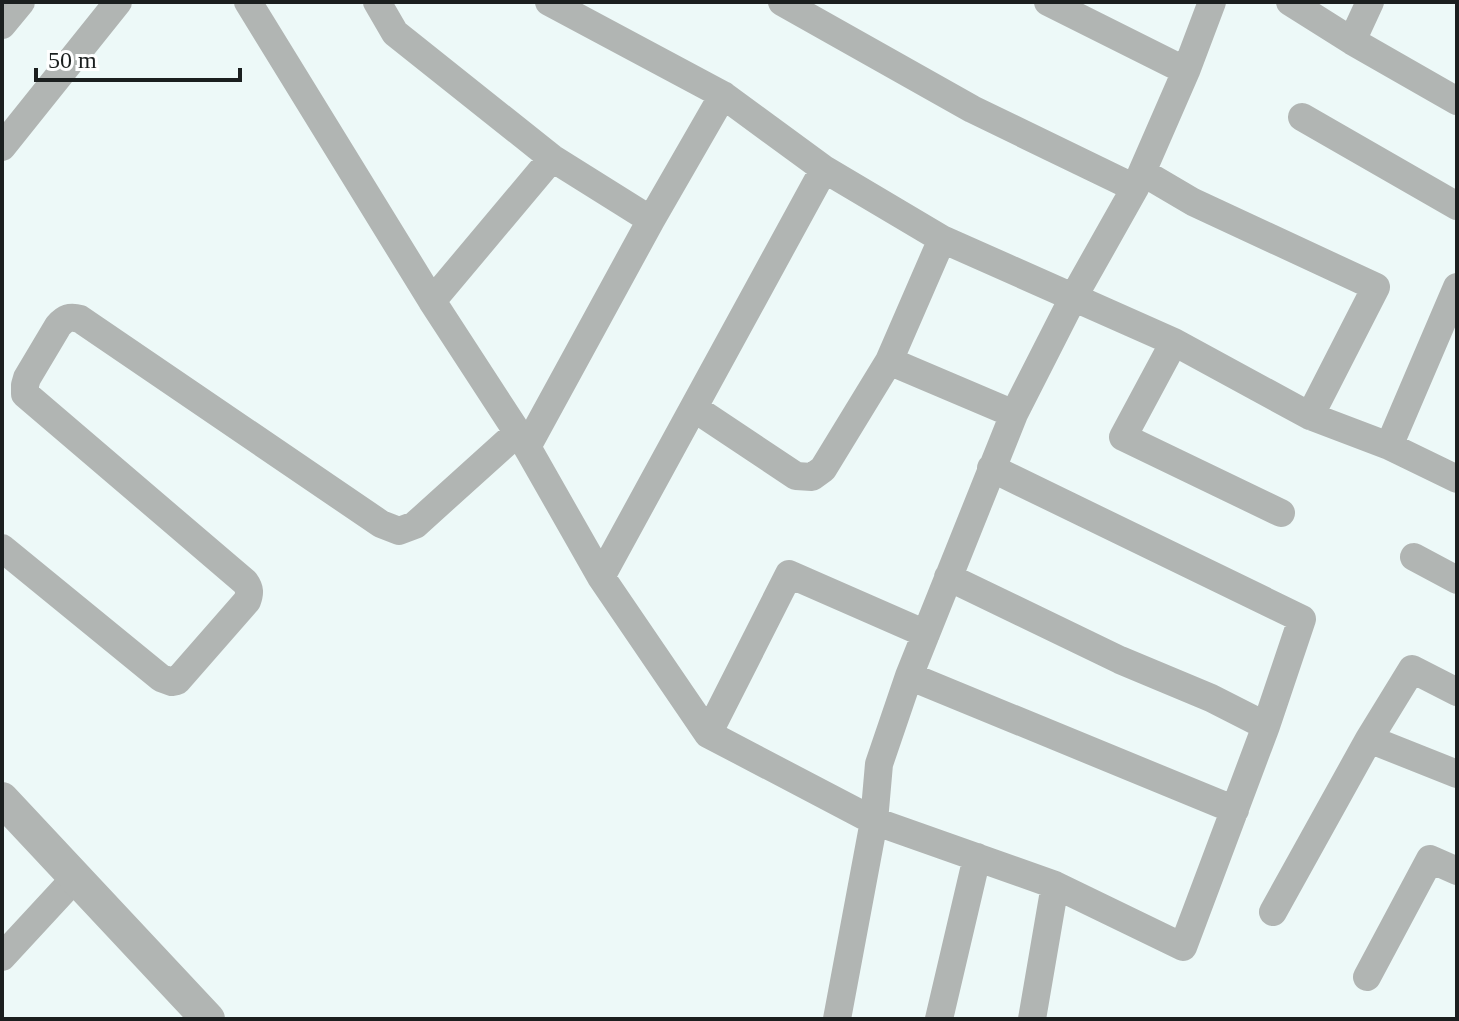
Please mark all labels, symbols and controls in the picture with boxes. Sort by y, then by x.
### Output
scale bar [36,32,240,82]
text: 50 m [48,47,97,73]

